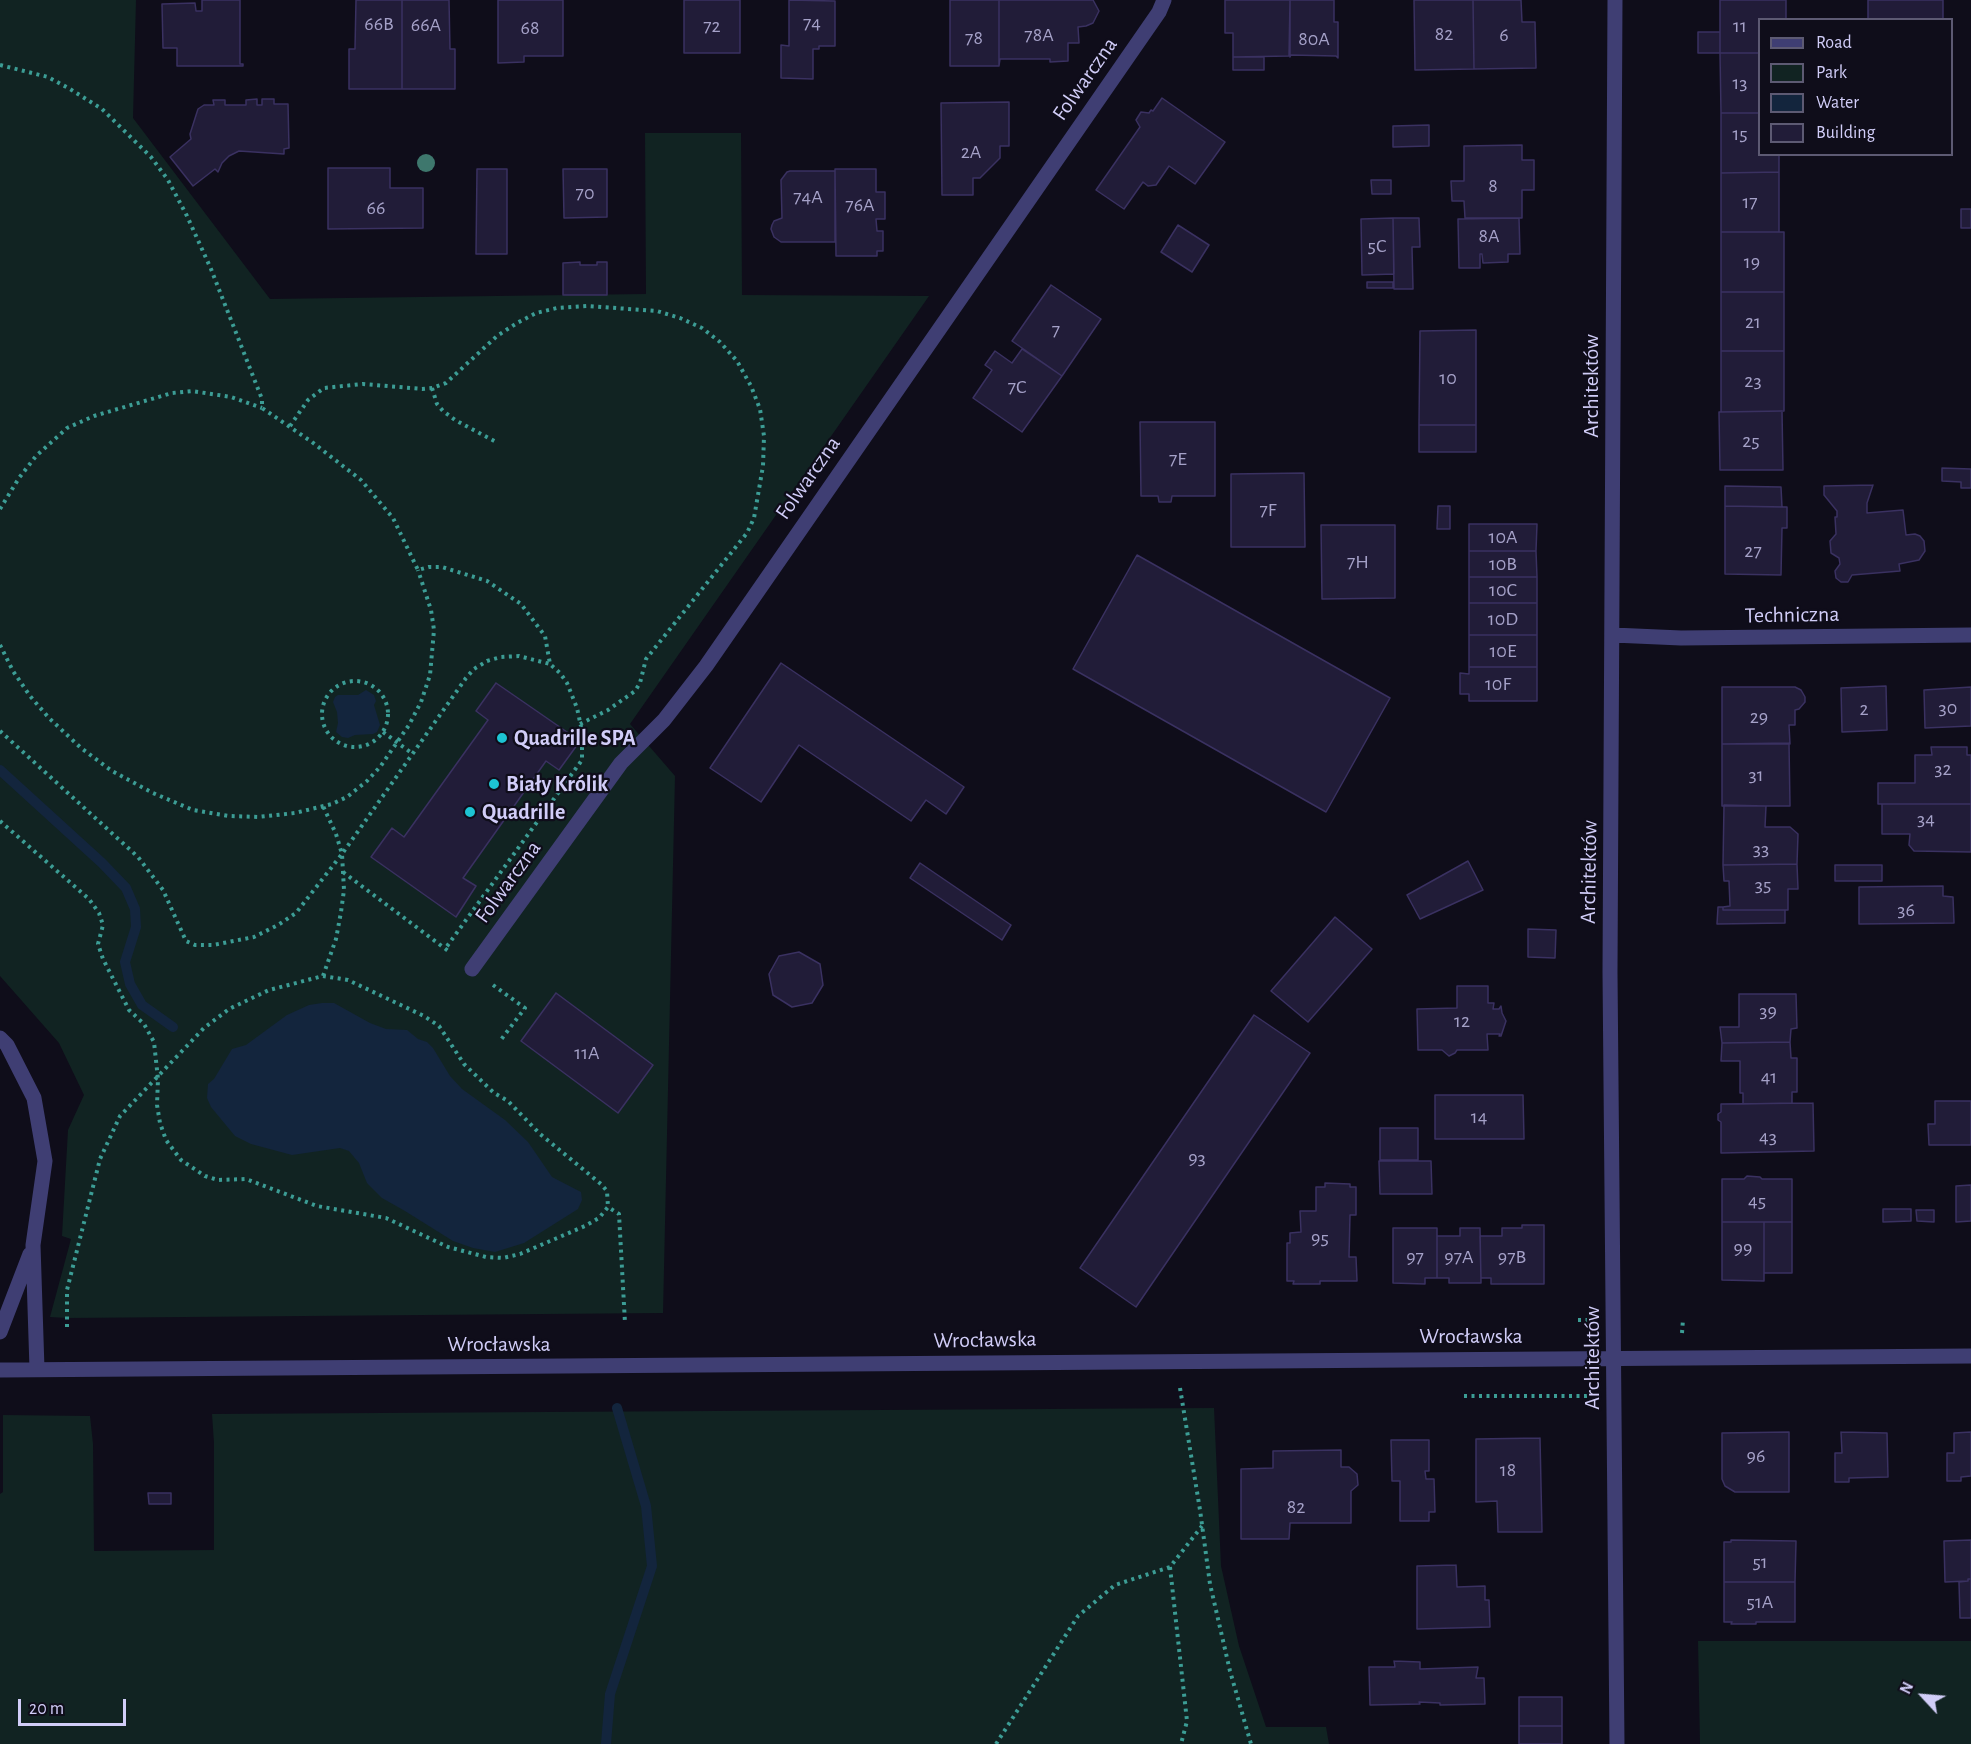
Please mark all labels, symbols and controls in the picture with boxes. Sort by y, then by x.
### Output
house number: 74 [803,11,821,35]
house number: 66B [364,12,394,36]
house number: 66A [411,13,441,37]
house number: 72 [703,14,721,38]
house number: 11 [1733,14,1747,38]
house number: 68 [521,16,539,40]
legend [1758,18,1953,156]
house number: 82 [1435,22,1453,46]
house number: 78A [1024,23,1054,47]
house number: 6 [1499,23,1509,47]
house number: 78 [965,26,983,50]
house number: 80A [1298,27,1330,51]
street label: Folwarczna [1047,32,1123,126]
text: Road [1816,34,1852,52]
text: Park [1816,64,1847,82]
house number: 13 [1732,71,1748,95]
text: Water [1816,94,1859,112]
house number: 15 [1732,122,1748,146]
text: Building [1816,124,1875,142]
house number: 2A [961,140,981,164]
house number: 8 [1488,174,1498,198]
house number: 70 [576,181,594,205]
house number: 74A [793,185,823,209]
house number: 17 [1742,190,1758,214]
house number: 76A [845,193,875,217]
house number: 66 [367,196,385,220]
house number: 8A [1478,224,1500,248]
house number: 5C [1368,234,1386,258]
house number: 19 [1744,250,1760,274]
house number: 21 [1745,310,1761,334]
house number: 7 [1052,318,1060,342]
street label: Architektów [1578,334,1604,438]
house number: 10 [1439,366,1457,390]
house number: 23 [1744,369,1762,393]
house number: 7C [1008,375,1026,399]
house number: 25 [1742,429,1760,453]
street label: Folwarczna [770,431,846,525]
house number: 7E [1169,447,1187,471]
house number: 7F [1259,498,1277,522]
house number: 10A [1489,525,1517,549]
house number: 27 [1744,539,1762,563]
house number: 7H [1347,550,1369,574]
house number: 10B [1489,552,1517,576]
house number: 10C [1489,578,1517,602]
street label: Techniczna [1744,601,1840,629]
house number: 10D [1488,607,1518,631]
house number: 10E [1489,639,1517,663]
house number: 10F [1485,672,1511,696]
house number: 30 [1939,696,1957,720]
house number: 2 [1859,697,1869,721]
house number: 29 [1750,705,1768,729]
place label: Quadrille SPA [514,725,636,751]
marker: Quadrille SPA [495,731,509,745]
house number: 32 [1934,757,1952,781]
house number: 31 [1748,763,1764,787]
place label: Biały Królik [506,771,608,797]
marker: Biały Królik [487,777,501,791]
place label: Quadrille [482,799,565,825]
marker: Quadrille [463,805,477,819]
house number: 34 [1917,807,1935,831]
street label: Architektów [1575,820,1603,924]
street label: Folwarczna [469,836,547,928]
house number: 33 [1753,837,1769,861]
house number: 35 [1755,873,1771,897]
house number: 36 [1897,898,1915,922]
house number: 39 [1759,999,1777,1023]
house number: 12 [1454,1009,1470,1033]
house number: 11A [574,1041,600,1065]
house number: 41 [1761,1065,1777,1089]
house number: 14 [1471,1105,1487,1129]
house number: 43 [1759,1125,1777,1149]
house number: 93 [1188,1146,1206,1170]
house number: 45 [1748,1189,1766,1213]
house number: 95 [1311,1226,1329,1250]
house number: 99 [1734,1236,1752,1260]
house number: 97 [1406,1245,1424,1269]
house number: 97A [1444,1245,1474,1269]
house number: 97B [1498,1245,1526,1269]
street label: Architektów [1579,1306,1605,1410]
street label: Wrocławska [1419,1323,1523,1349]
street label: Wrocławska [933,1326,1037,1354]
street label: Wrocławska [447,1331,551,1357]
house number: 96 [1747,1444,1765,1468]
house number: 18 [1500,1458,1516,1482]
house number: 82 [1287,1495,1305,1519]
house number: 51 [1752,1550,1768,1574]
house number: 51A [1747,1590,1773,1614]
north arrow [1893,1666,1953,1726]
text: N [1897,1680,1916,1697]
scale bar [21,1687,129,1725]
text: 20 m [29,1700,64,1718]

